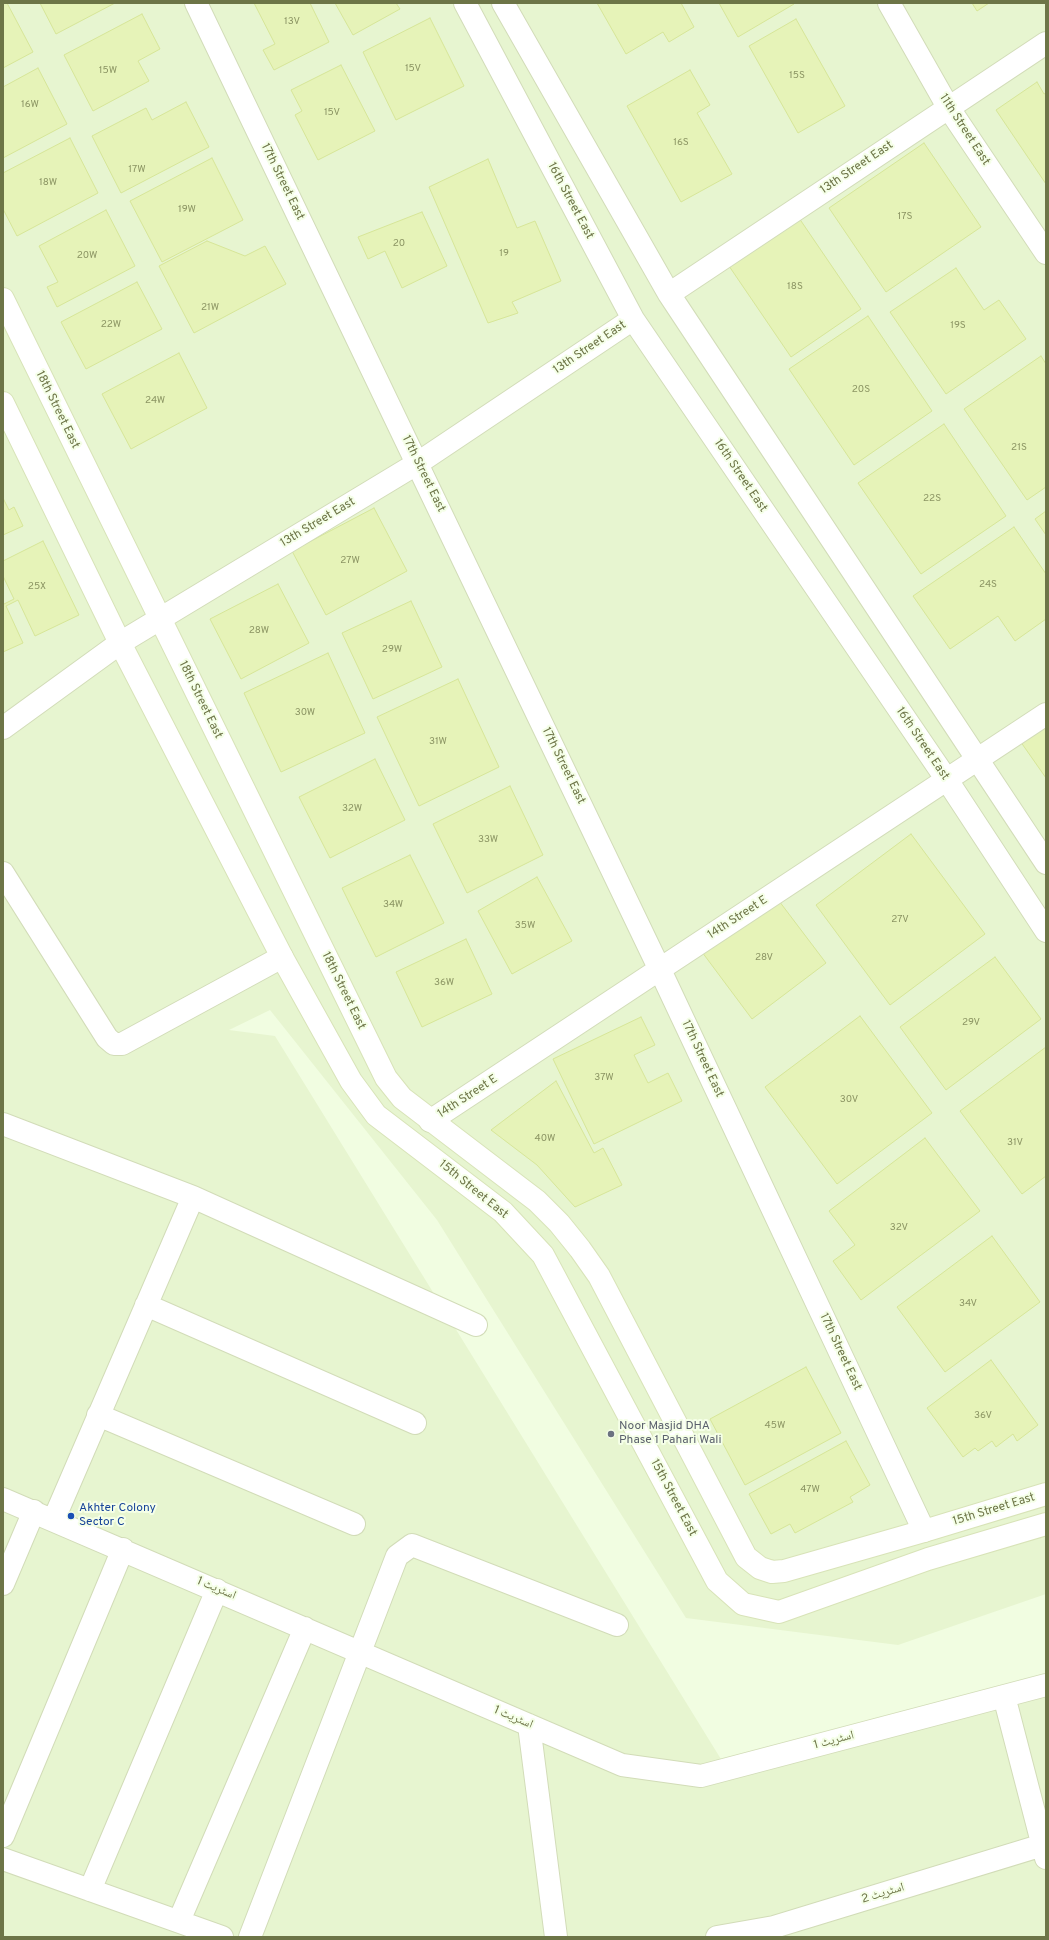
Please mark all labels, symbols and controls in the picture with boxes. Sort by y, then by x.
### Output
house number: 13V [284,16,300,28]
house number: 15V [405,63,421,75]
house number: 15W [99,65,117,77]
house number: 15S [789,70,805,82]
street label: 11th Street East [936,92,992,168]
house number: 16W [21,99,39,111]
house number: 15V [324,107,340,119]
house number: 16S [673,137,689,149]
street label: 13th Street East [818,138,896,198]
street label: 17th Street East [257,141,307,223]
street label: 16th Street East [544,160,596,242]
house number: 17W [128,164,146,176]
house number: 18W [39,177,57,189]
house number: 19W [178,204,196,216]
house number: 17S [898,211,912,223]
house number: 20 [393,238,405,250]
house number: 19 [499,248,509,260]
house number: 20W [77,250,97,262]
house number: 18S [787,281,803,293]
house number: 21W [201,302,219,314]
street label: 13th Street East [551,318,629,378]
house number: 22W [101,319,121,331]
house number: 19S [950,320,966,332]
street label: 18th Street East [32,369,82,451]
house number: 20S [852,384,870,396]
house number: 24W [145,395,165,407]
street label: 17th Street East [398,433,448,515]
street label: 16th Street East [710,437,770,515]
house number: 21S [1011,442,1027,454]
house number: 22S [923,493,941,505]
street label: 13th Street East [278,495,358,551]
house number: 27W [340,555,360,567]
house number: 24S [979,579,997,591]
house number: 25X [28,581,46,593]
house number: 28W [249,625,269,637]
house number: 29W [382,644,402,656]
street label: 18th Street East [175,659,225,741]
street label: 16th Street East [892,705,952,783]
house number: 30W [295,707,315,719]
street label: 17th Street East [538,725,588,807]
house number: 31W [429,736,447,748]
house number: 32W [342,803,362,815]
house number: 33W [478,834,498,846]
street label: 14th Street E [705,893,771,943]
house number: 34W [383,899,403,911]
house number: 27V [891,914,909,926]
house number: 35W [515,920,535,932]
street label: 18th Street East [318,950,368,1032]
house number: 28V [755,952,773,964]
house number: 36W [434,977,454,989]
house number: 29V [962,1017,980,1029]
street label: 17th Street East [678,1018,726,1100]
street label: 14th Street E [435,1072,501,1122]
house number: 37W [594,1072,614,1084]
house number: 30V [840,1094,858,1106]
house number: 40W [535,1133,555,1145]
house number: 31V [1007,1137,1023,1149]
street label: 15th Street East [435,1158,511,1222]
house number: 32V [890,1222,908,1234]
house number: 34V [959,1298,977,1310]
street label: 17th Street East [816,1311,864,1393]
house number: 36V [974,1410,992,1422]
place label: Noor Masjid DHA Phase 1 Pahari Wali [619,1420,721,1448]
house number: 45W [765,1420,785,1432]
marker: Noor Masjid DHA Phase 1 Pahari Wali [606,1429,616,1439]
street label: 15th Street East [647,1457,699,1539]
house number: 47W [800,1484,820,1496]
street label: 15th Street East [951,1491,1037,1529]
place label: Akhter Colony Sector C [79,1502,156,1530]
marker: Akhter Colony Sector C [66,1511,76,1521]
street label: اسٹریٹ 1 [194,1574,238,1604]
street label: اسٹریٹ 1 [491,1703,535,1733]
street label: اسٹریٹ 1 [812,1729,856,1753]
street label: اسٹریٹ 2 [860,1881,906,1907]

